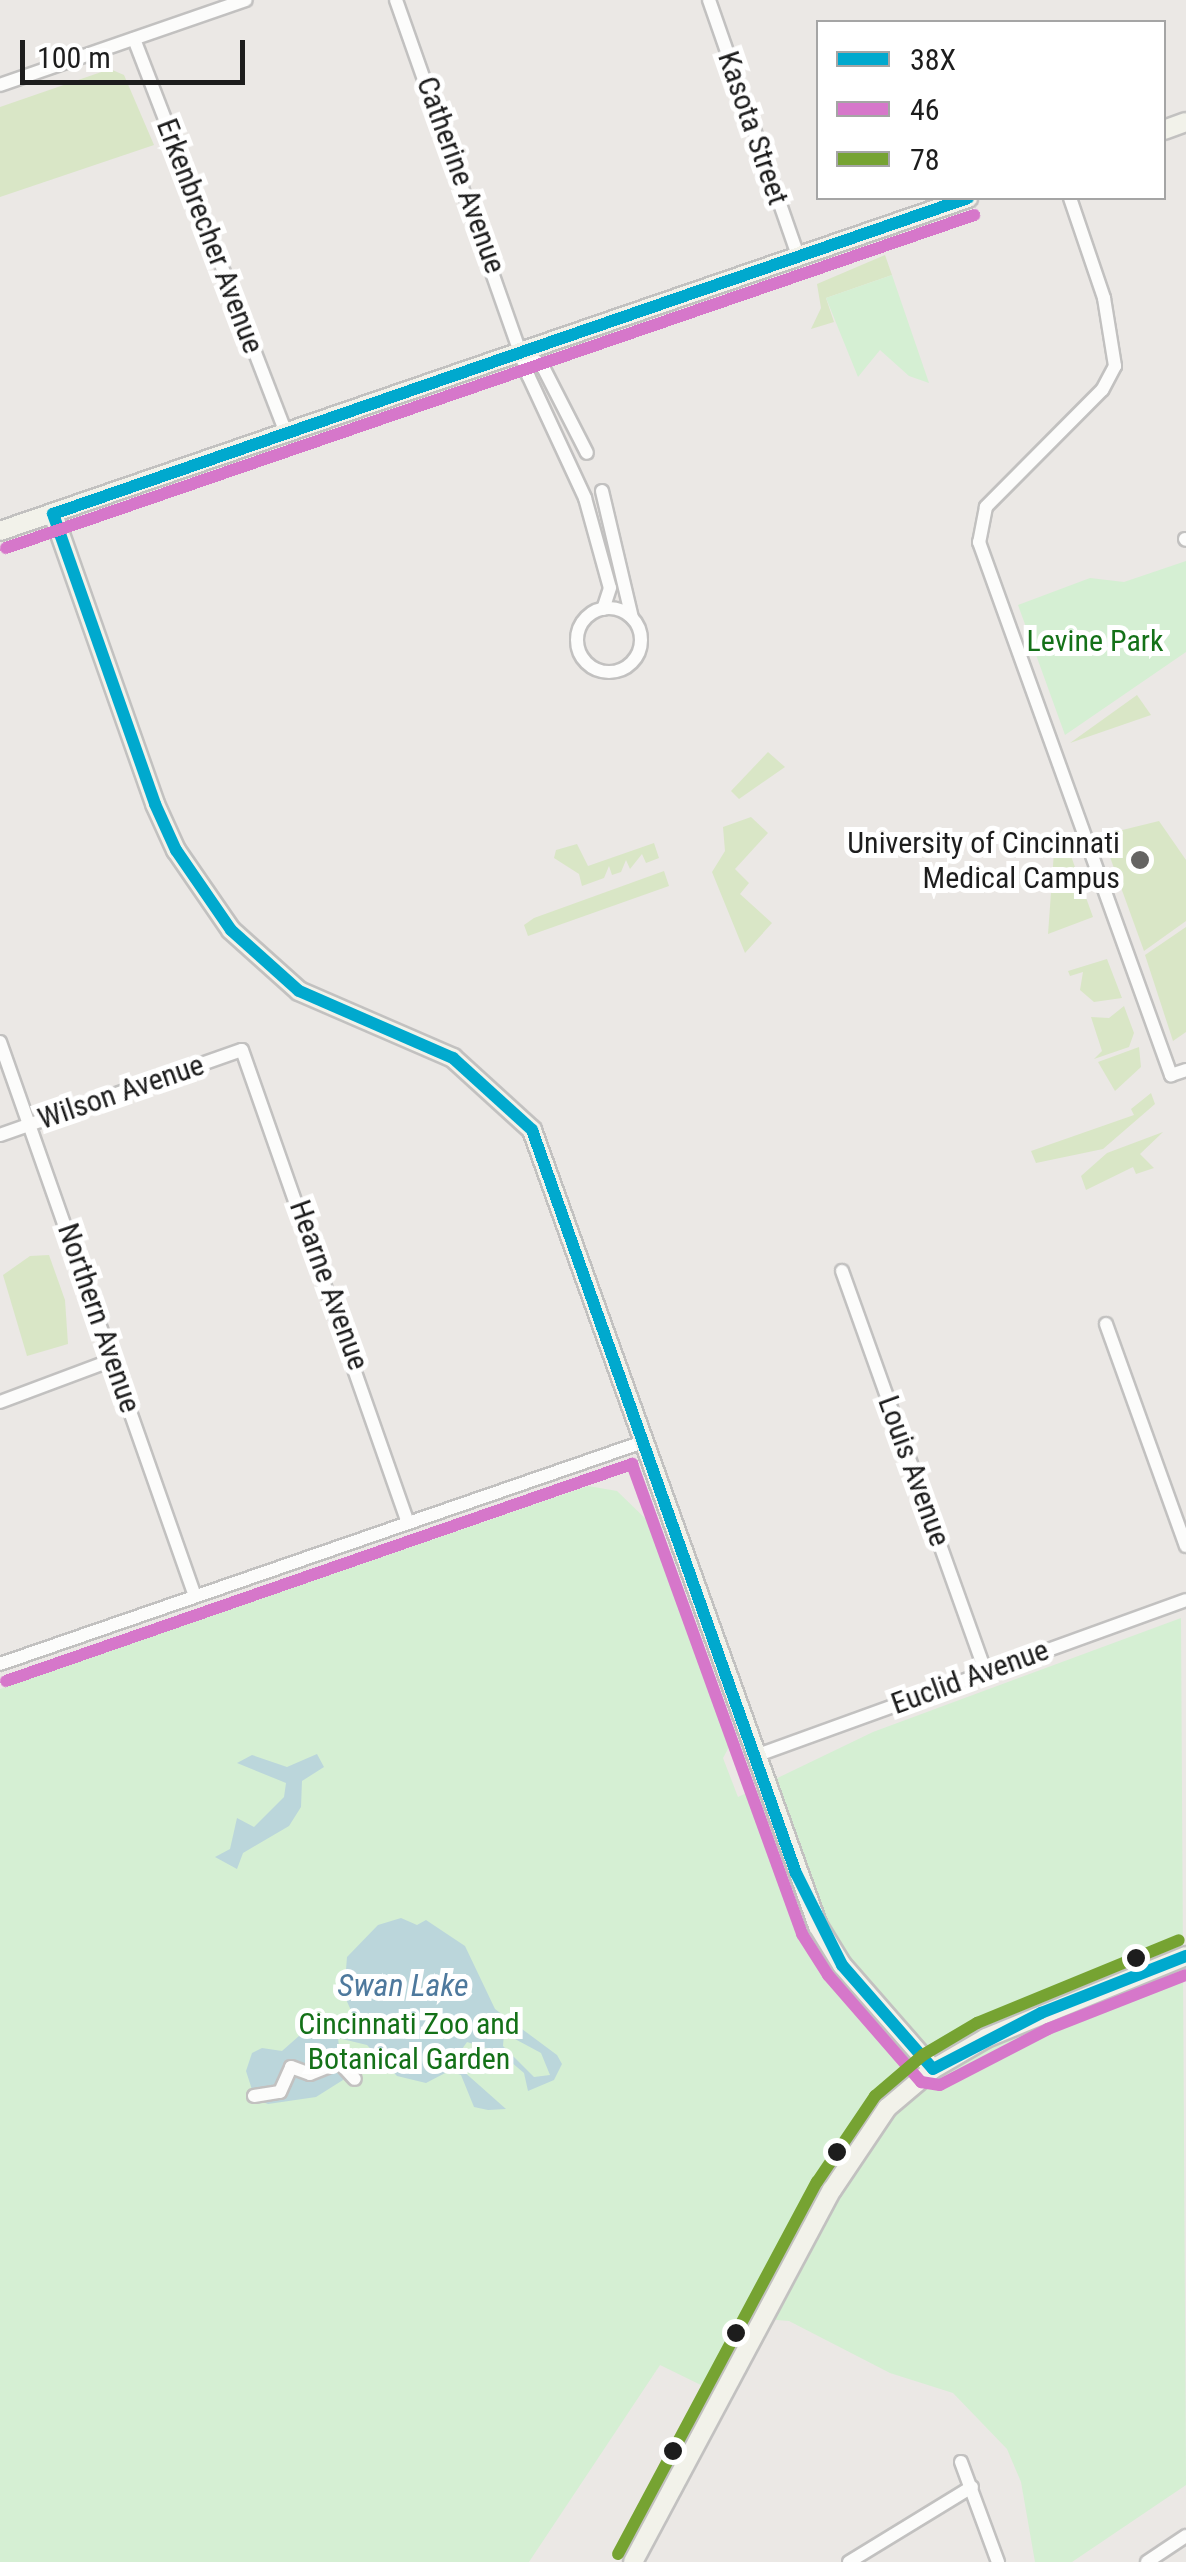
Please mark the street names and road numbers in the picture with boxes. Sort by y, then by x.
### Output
street label: Kasota Street [710,47,796,209]
street label: Catherine Avenue [409,72,513,278]
street label: Erkenbrecher Avenue [149,114,271,358]
street label: Wilson Avenue [33,1047,209,1137]
street label: Hearne Avenue [282,1195,376,1375]
street label: Northern Avenue [50,1219,148,1417]
street label: Louis Avenue [870,1391,958,1551]
street label: Euclid Avenue [886,1632,1054,1722]

